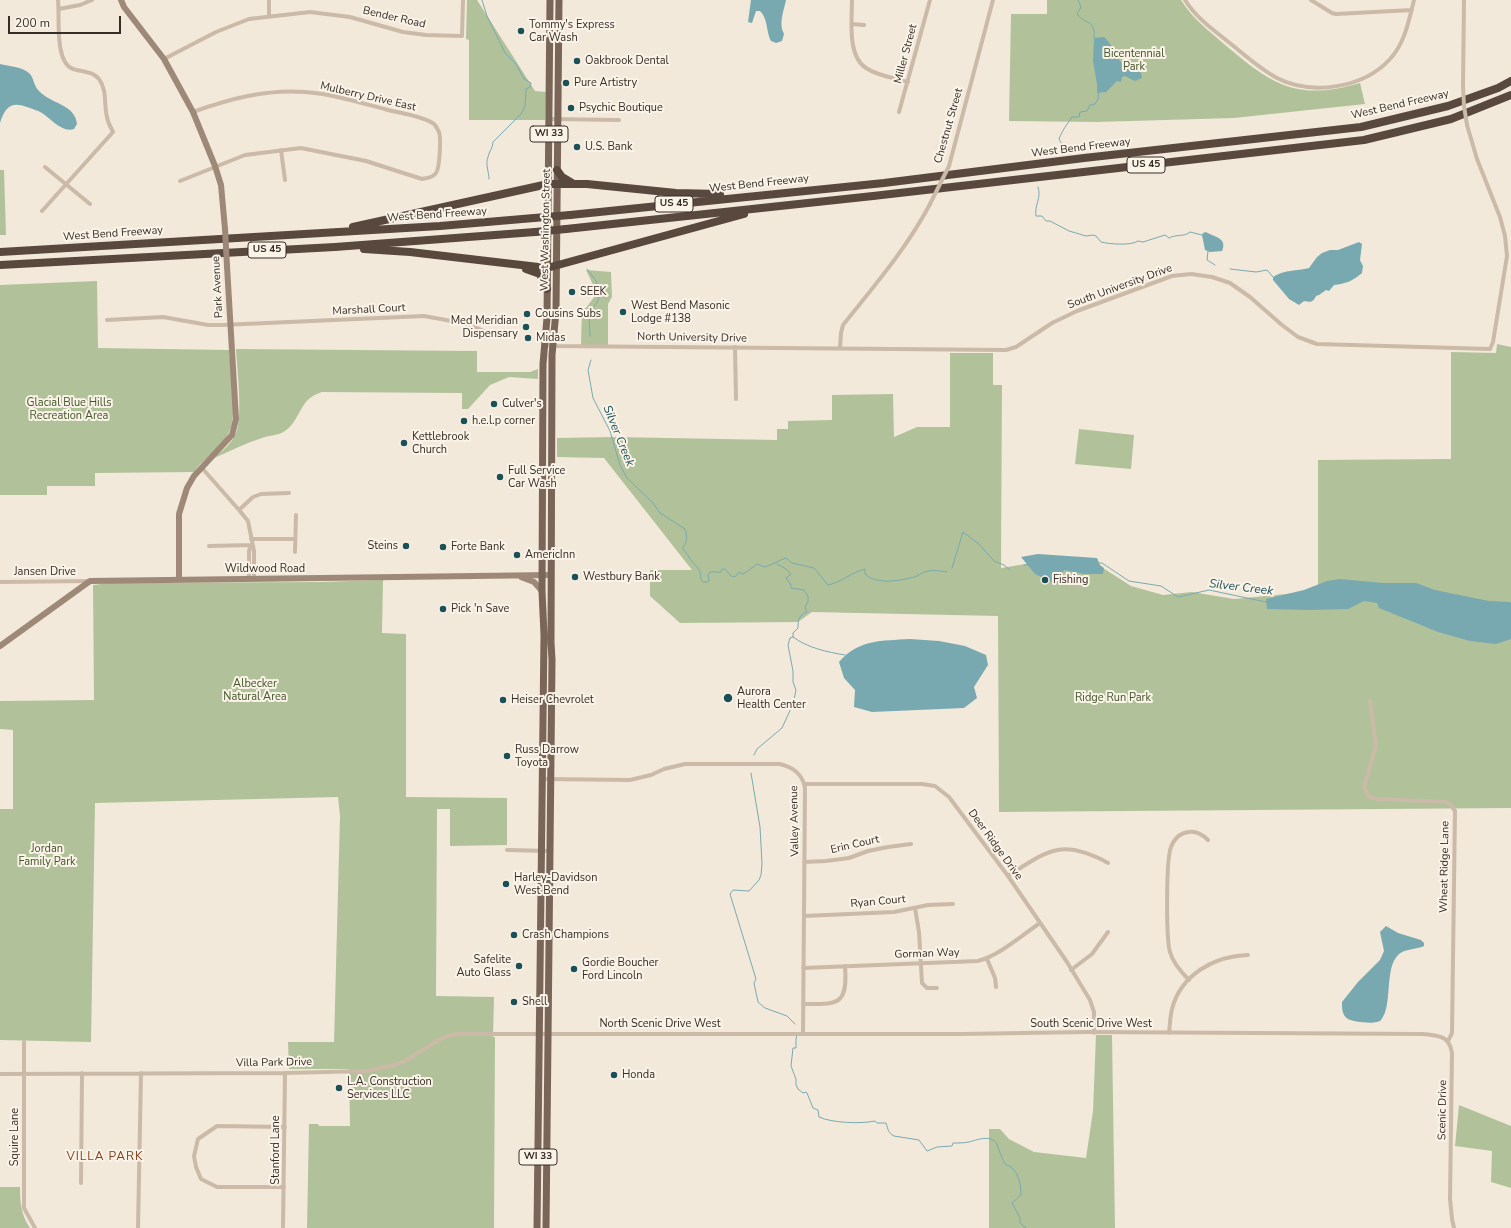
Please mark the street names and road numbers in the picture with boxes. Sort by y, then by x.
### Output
street label: Bender Road [361,4,427,32]
street label: Miller Street [892,23,920,85]
street label: Mulberry Drive East [319,80,417,114]
street label: Chestnut Street [932,87,966,165]
street label: West Bend Freeway [1350,87,1450,123]
road number: WI 33 [530,126,568,142]
street label: West Bend Freeway [1031,135,1131,161]
road number: US 45 [1127,157,1165,173]
street label: West Washington Street [538,169,554,291]
street label: West Bend Freeway [709,172,809,196]
road number: US 45 [655,196,693,212]
street label: West Bend Freeway [387,205,487,225]
street label: West Bend Freeway [63,224,163,244]
road number: US 45 [248,242,286,258]
street label: Park Avenue [210,256,226,318]
street label: South University Drive [1066,262,1174,312]
street label: Marshall Court [332,301,406,319]
street label: North University Drive [637,330,747,346]
street label: Wildwood Road [225,562,305,576]
street label: Jansen Drive [14,565,76,579]
street label: Valley Avenue [788,785,802,857]
street label: Deer Ridge Drive [965,807,1025,883]
street label: Wheat Ridge Lane [1438,821,1452,913]
street label: Erin Court [829,833,881,857]
street label: Ryan Court [850,893,906,911]
street label: Gorman Way [894,946,960,962]
street label: North Scenic Drive West [599,1017,721,1031]
street label: South Scenic Drive West [1030,1017,1152,1031]
street label: Villa Park Drive [236,1056,312,1070]
street label: Scenic Drive [1436,1080,1450,1140]
street label: Squire Lane [8,1108,22,1166]
street label: Stanford Lane [269,1115,283,1185]
road number: WI 33 [519,1149,557,1165]

